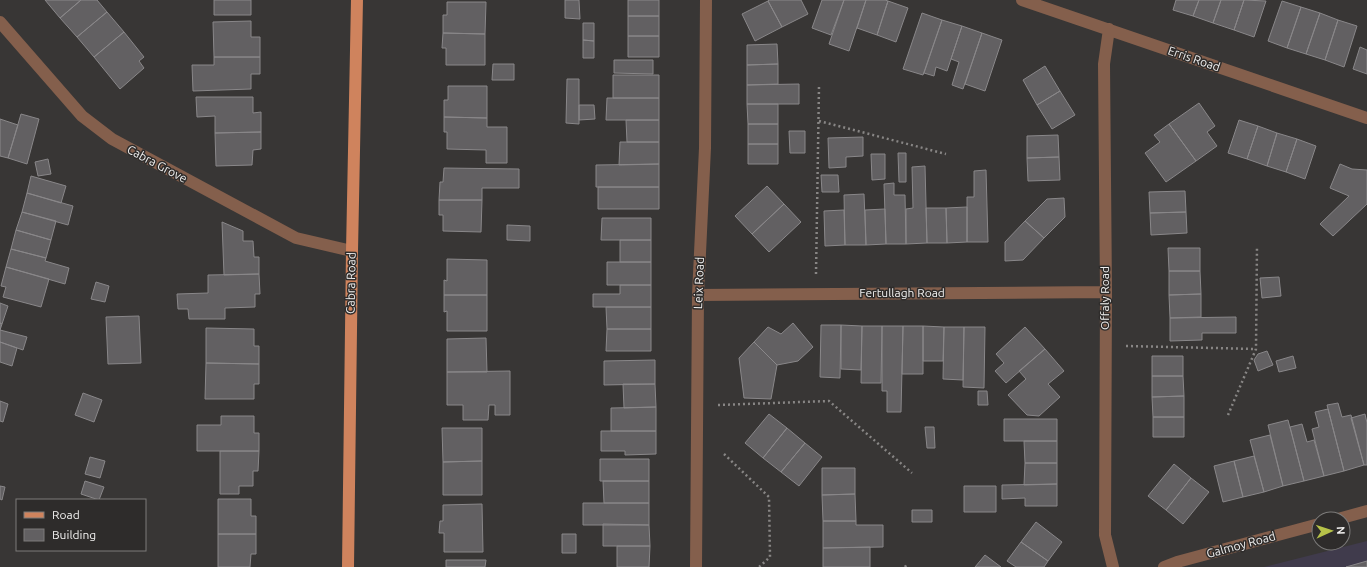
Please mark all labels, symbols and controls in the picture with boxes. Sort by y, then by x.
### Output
street label: Erris Road [1166,44,1222,74]
street label: Cabra Grove [125,142,189,185]
street label: Cabra Road [343,252,358,314]
street label: Leix Road [691,257,706,309]
street label: Offaly Road [1098,266,1111,330]
street label: Fertullagh Road [859,286,945,299]
legend [16,499,146,551]
text: Road [52,508,80,521]
north arrow [1311,511,1351,551]
text: N [1335,526,1347,535]
text: Building [52,528,96,541]
street label: Galmoy Road [1205,529,1277,560]

